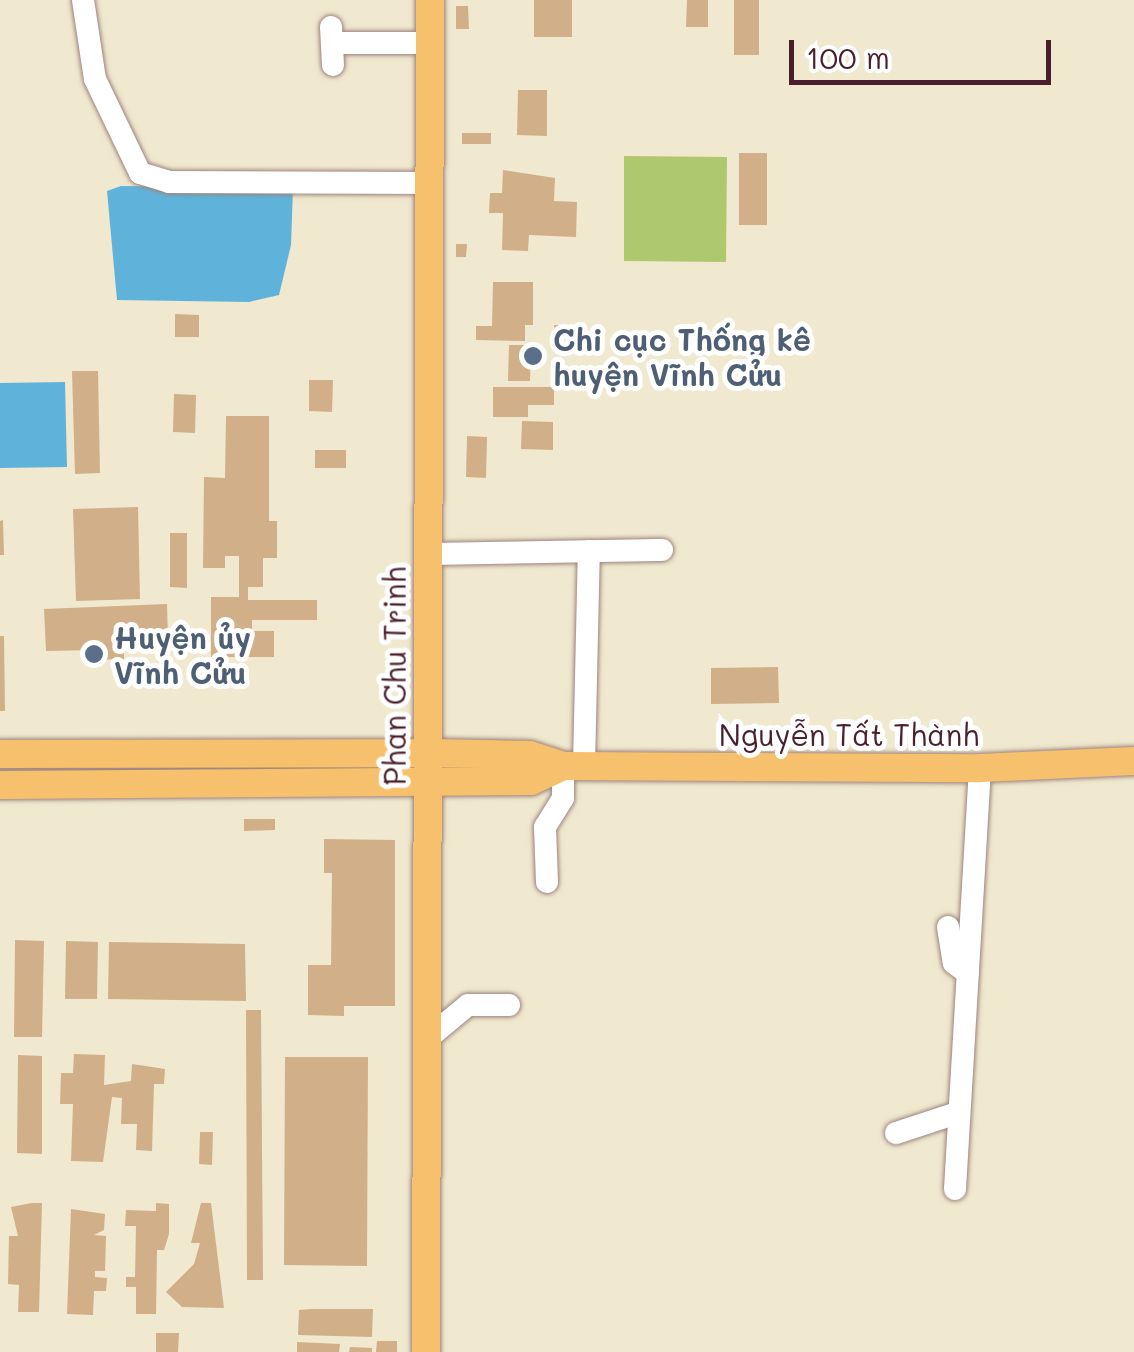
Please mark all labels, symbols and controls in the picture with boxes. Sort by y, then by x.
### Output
scale bar [794,20,1056,82]
text: 100 m [806,37,890,77]
place label: Chi cục Thống kê huyện Vĩnh Cửu [553,321,811,392]
marker: Chi cục Thống kê huyện Vĩnh Cửu [522,345,544,367]
street label: Phan Chu Trinh [376,567,412,785]
place label: Huyện ủy Vĩnh Cửu [114,619,251,690]
marker: Huyện ủy Vĩnh Cửu [83,643,105,665]
street label: Nguyễn Tất Thành [719,716,979,752]

